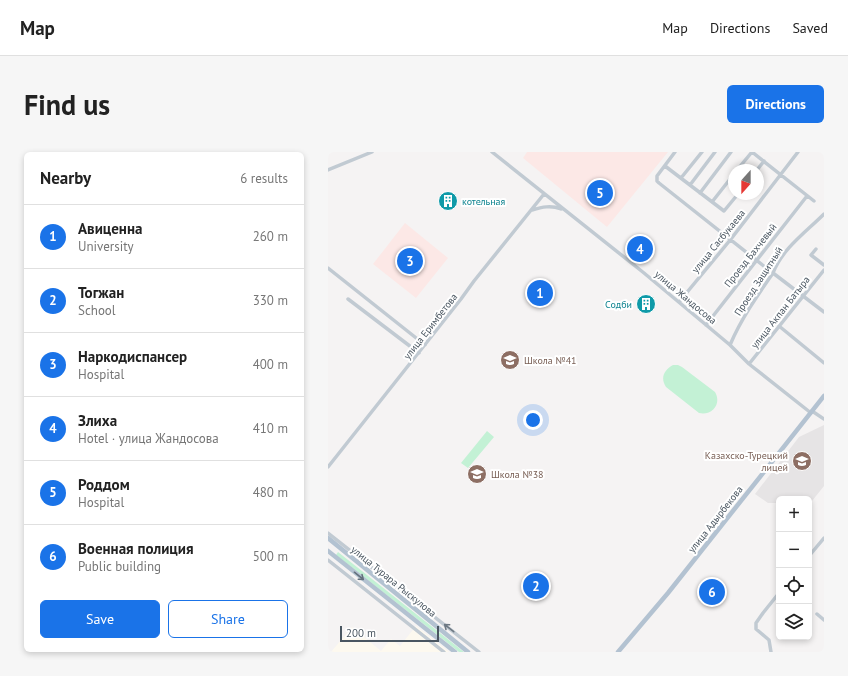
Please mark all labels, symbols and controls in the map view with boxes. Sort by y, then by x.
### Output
text: Map [20,16,55,40]
text: Map [662,19,688,37]
text: Directions [710,19,770,37]
text: Saved [792,19,828,37]
button: Directions [727,85,824,123]
text: Find us [24,86,110,123]
north arrow [728,164,764,200]
text: Nearby [40,167,91,189]
text: 6 results [240,170,288,187]
pin: 5 [587,178,613,208]
building icon: котельная [437,190,459,212]
place label: котельная [462,195,506,208]
street label: улица Сасбукаева [689,207,748,276]
text: Авиценна [78,219,142,238]
street label: Проезд Бахчевый [721,221,779,290]
text: 1 [49,228,57,245]
text: 260 m [253,228,288,245]
pin: 4 [627,234,653,264]
text: University [78,238,134,255]
street label: Проезд Защитный [731,244,786,318]
pin: 3 [397,246,423,276]
street label: улица Жандосова [652,268,719,327]
street label: улица Акпан Батыра [748,274,813,351]
pin: 1 [527,278,553,308]
text: Тогжан [78,283,124,302]
street label: улица Еримбетова [401,291,460,362]
text: 2 [49,292,57,309]
text: 330 m [253,292,288,309]
building icon: Содби [635,293,657,315]
place label: Содби [605,298,632,311]
text: School [78,302,116,319]
text: Наркодиспансер [78,347,187,366]
school or university icon: Школа №41 [499,349,521,371]
place label: Школа №41 [524,354,577,367]
text: 3 [49,356,57,373]
text: 400 m [253,356,288,373]
text: Hospital [78,366,124,383]
your location [523,410,543,430]
text: Злиха [78,411,117,430]
text: 4 [49,420,57,437]
text: 410 m [253,420,288,437]
text: Hotel · улица Жандосова [78,430,219,447]
place label: Казахско-Турецкий лицей [705,449,788,474]
school or university icon: Казахско-Турецкий лицей [791,450,813,472]
school or university icon: Школа №38 [466,463,488,485]
place label: Школа №38 [491,468,544,481]
text: Роддом [78,475,130,494]
street label: улица Адырбекова [685,483,746,555]
text: 5 [49,484,57,501]
text: 480 m [253,484,288,501]
text: Hospital [78,494,124,511]
map controls [776,496,812,640]
button: + [776,496,812,532]
button: − [776,532,812,568]
text: Военная полиция [78,539,193,558]
street label: улица Турара Рыскулова [348,543,439,620]
text: 6 [49,548,57,565]
text: 500 m [253,548,288,565]
text: Public building [78,558,161,575]
button: locate [776,568,812,604]
one-way arrow [353,571,364,580]
pin: 2 [523,571,549,601]
pin: 6 [699,577,725,607]
button: Save [40,600,160,638]
button: Share [168,600,288,638]
button: layers [776,604,812,640]
scale bar [340,624,439,643]
one-way arrow [443,624,454,632]
text: 200 m [346,626,376,640]

